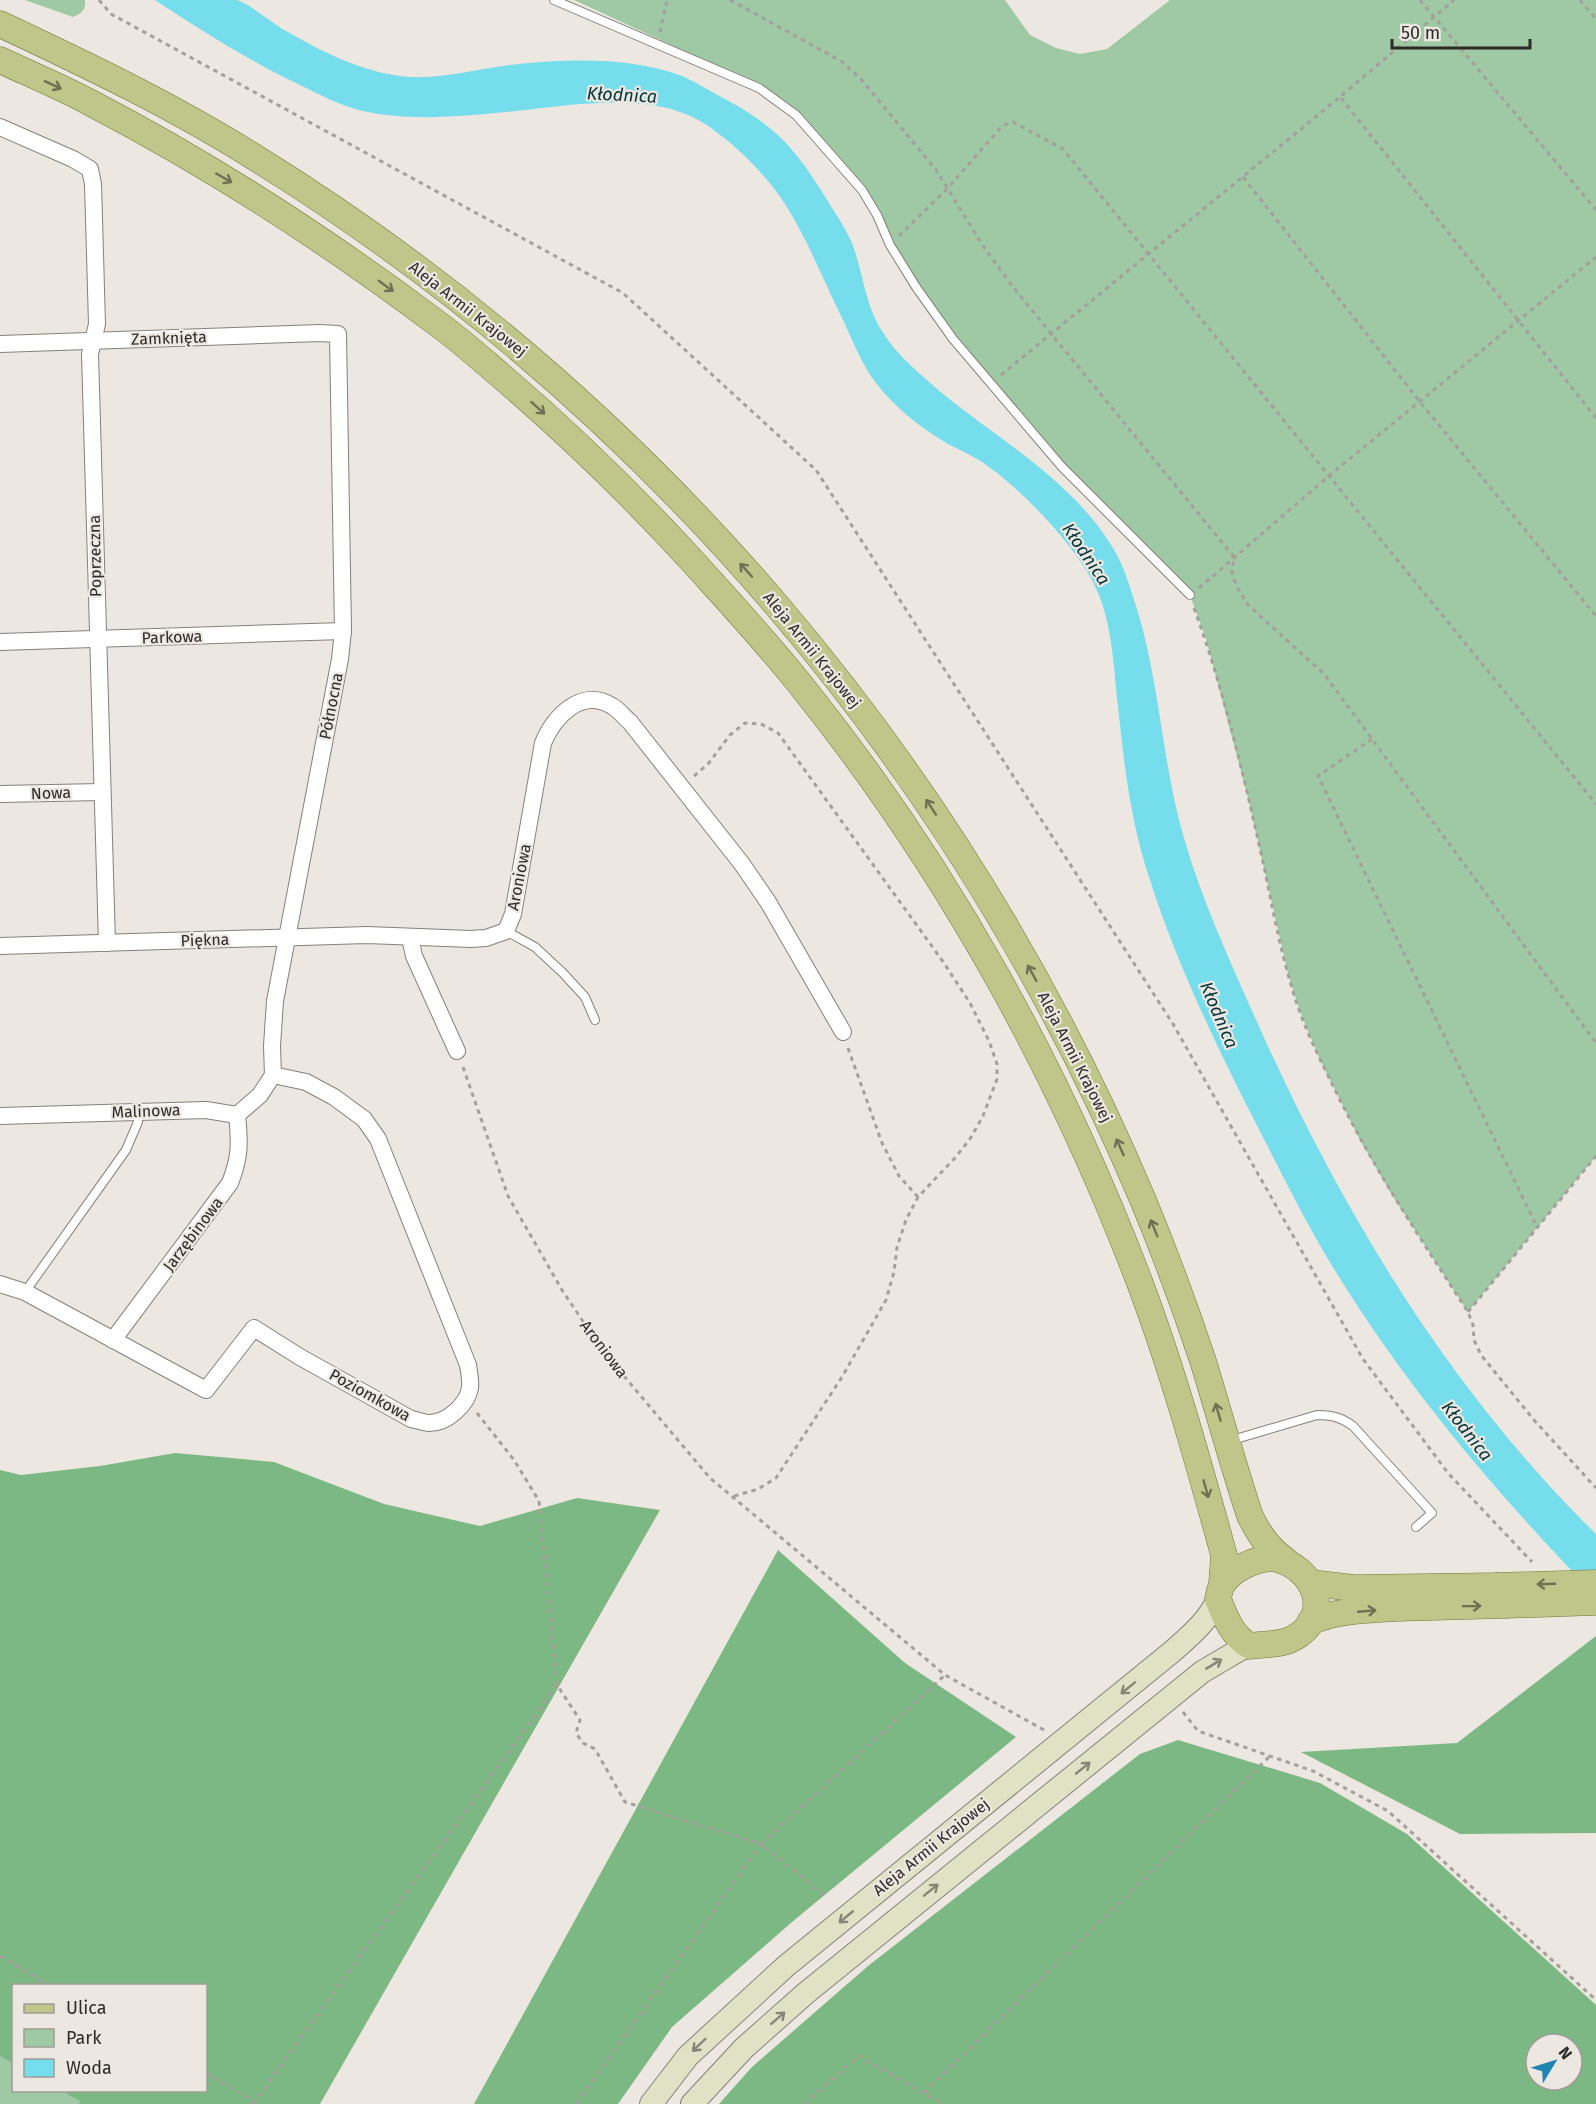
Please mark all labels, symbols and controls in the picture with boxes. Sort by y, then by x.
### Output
scale bar [1392,12,1530,50]
text: 50 m [1401,22,1440,44]
one-way arrow [43,79,61,91]
water label: Kłodnica [586,82,658,108]
one-way arrow [215,172,232,184]
street label: Aleja Armii Krajowej [405,257,531,361]
one-way arrow [378,280,394,292]
street label: Zamknięta [131,327,207,349]
one-way arrow [530,401,545,415]
street label: Poprzeczna [85,515,105,597]
water label: Kłodnica [1057,519,1115,589]
one-way arrow [739,563,754,578]
street label: Aleja Armii Krajowej [759,588,865,712]
street label: Parkowa [141,626,203,648]
street label: Północna [315,671,347,741]
street label: Nowa [31,783,71,803]
one-way arrow [925,799,937,815]
street label: Aroniowa [503,842,535,912]
street label: Piękna [180,930,230,950]
one-way arrow [1026,965,1038,982]
water label: Kłodnica [1195,978,1243,1052]
street label: Aleja Armii Krajowej [1034,988,1116,1126]
street label: Malinowa [111,1100,181,1122]
one-way arrow [1113,1139,1125,1157]
street label: Jarzębinowa [159,1193,227,1275]
one-way arrow [1148,1219,1159,1238]
street label: Aroniowa [576,1316,632,1382]
street label: Poziomkowa [326,1365,414,1425]
water label: Kłodnica [1437,1397,1497,1465]
one-way arrow [1212,1403,1223,1422]
one-way arrow [1200,1479,1212,1498]
one-way arrow [1536,1579,1556,1590]
one-way arrow [1462,1600,1482,1611]
one-way arrow [1356,1605,1376,1616]
one-way arrow [1206,1657,1223,1670]
one-way arrow [1120,1682,1136,1695]
one-way arrow [1075,1761,1091,1774]
street label: Aleja Armii Krajowej [869,1794,993,1900]
one-way arrow [923,1884,939,1897]
one-way arrow [838,1910,854,1923]
legend [12,1984,207,2092]
text: Ulica [66,1997,106,2019]
one-way arrow [770,2011,785,2025]
text: Park [66,2027,102,2049]
north arrow [1524,2032,1584,2092]
one-way arrow [692,2038,707,2052]
text: N [1555,2043,1576,2063]
text: Woda [66,2057,112,2079]

